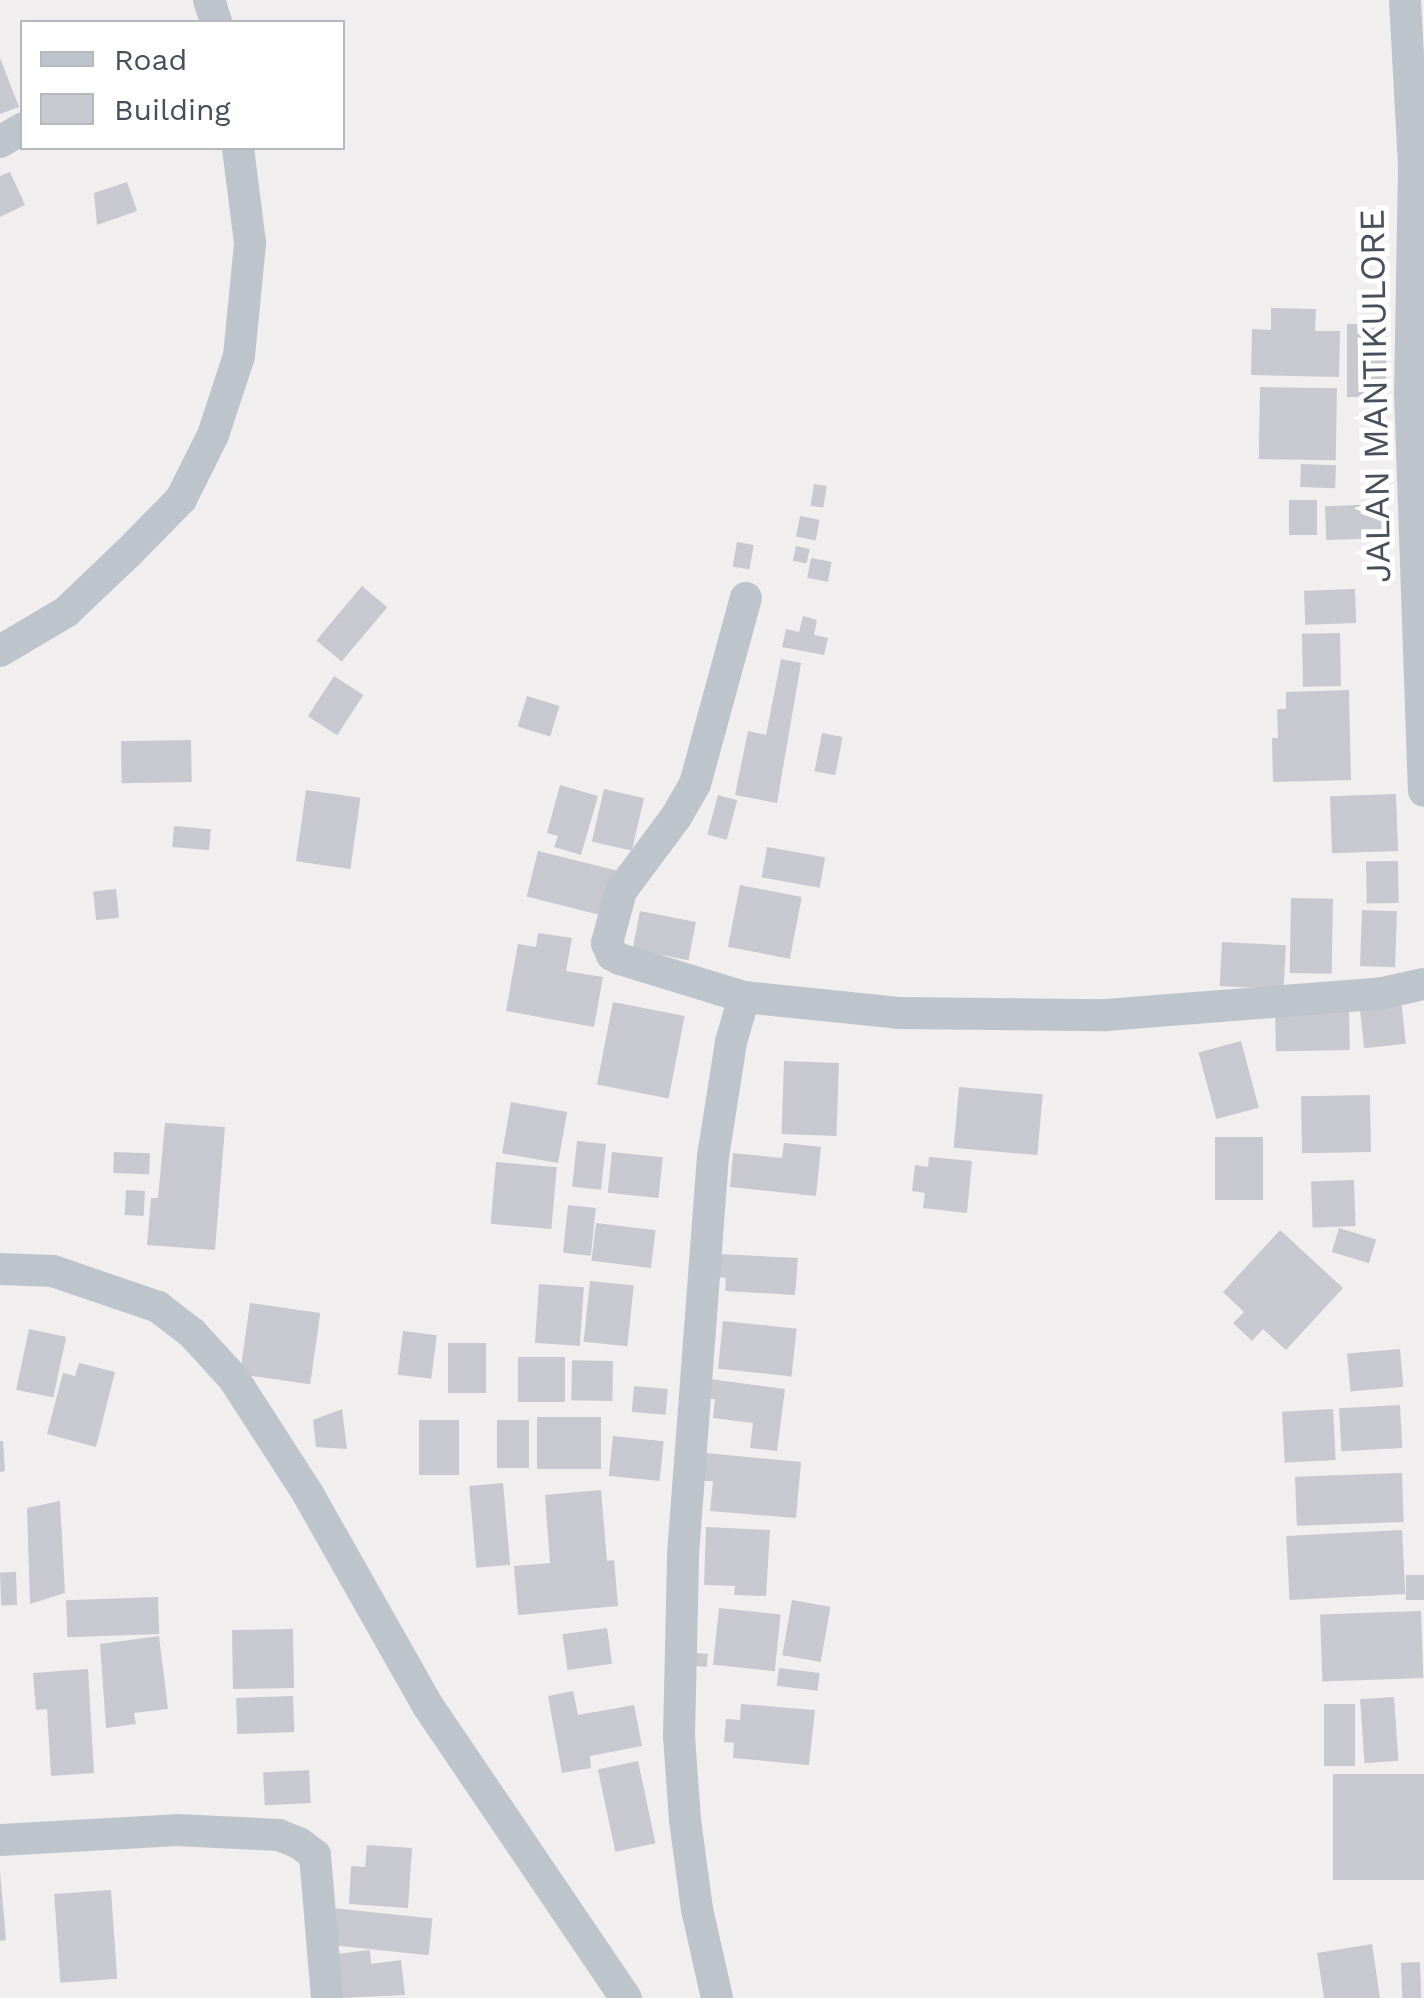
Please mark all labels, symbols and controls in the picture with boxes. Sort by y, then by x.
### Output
legend [20,20,345,150]
text: Road [114,42,187,77]
text: Building [114,92,231,127]
street label: JALAN MANTIKULORE [1351,209,1399,583]

